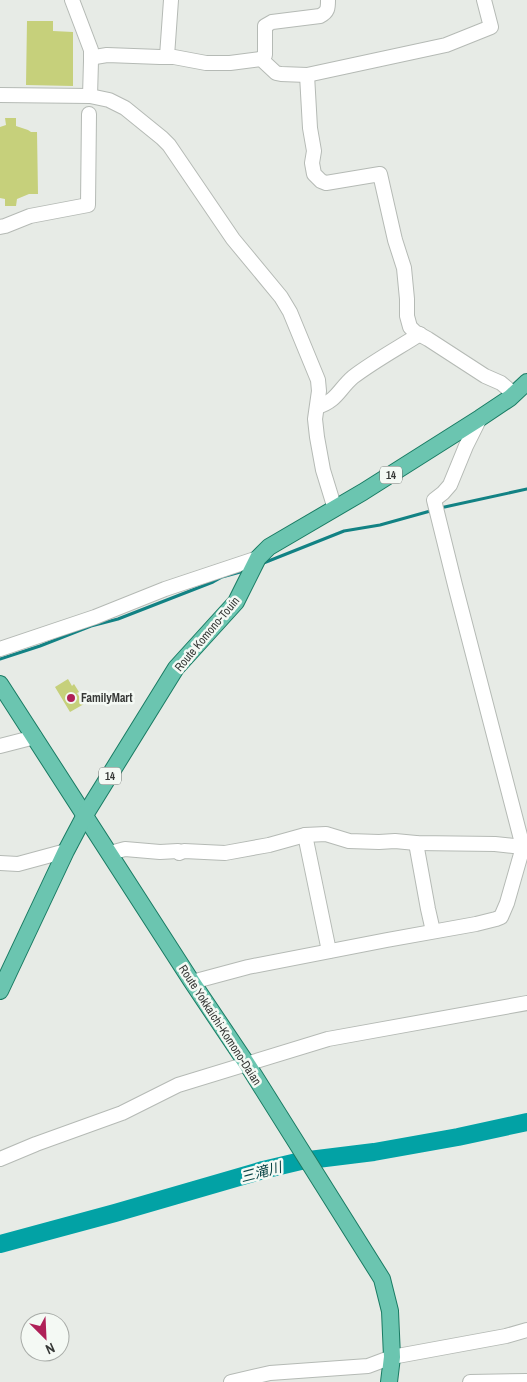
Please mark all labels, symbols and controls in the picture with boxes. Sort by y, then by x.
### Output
road number: 14 [380,466,402,484]
street label: Route Komono-Touin [171,593,243,675]
place label: FamilyMart [81,690,133,706]
marker: FamilyMart [65,692,77,704]
road number: 14 [99,768,121,784]
street label: Route Yokkaichi-Komono-Daian [175,962,265,1088]
water label: 三滝川 [238,1157,286,1186]
north arrow [20,1312,70,1362]
text: N [43,1339,58,1359]

